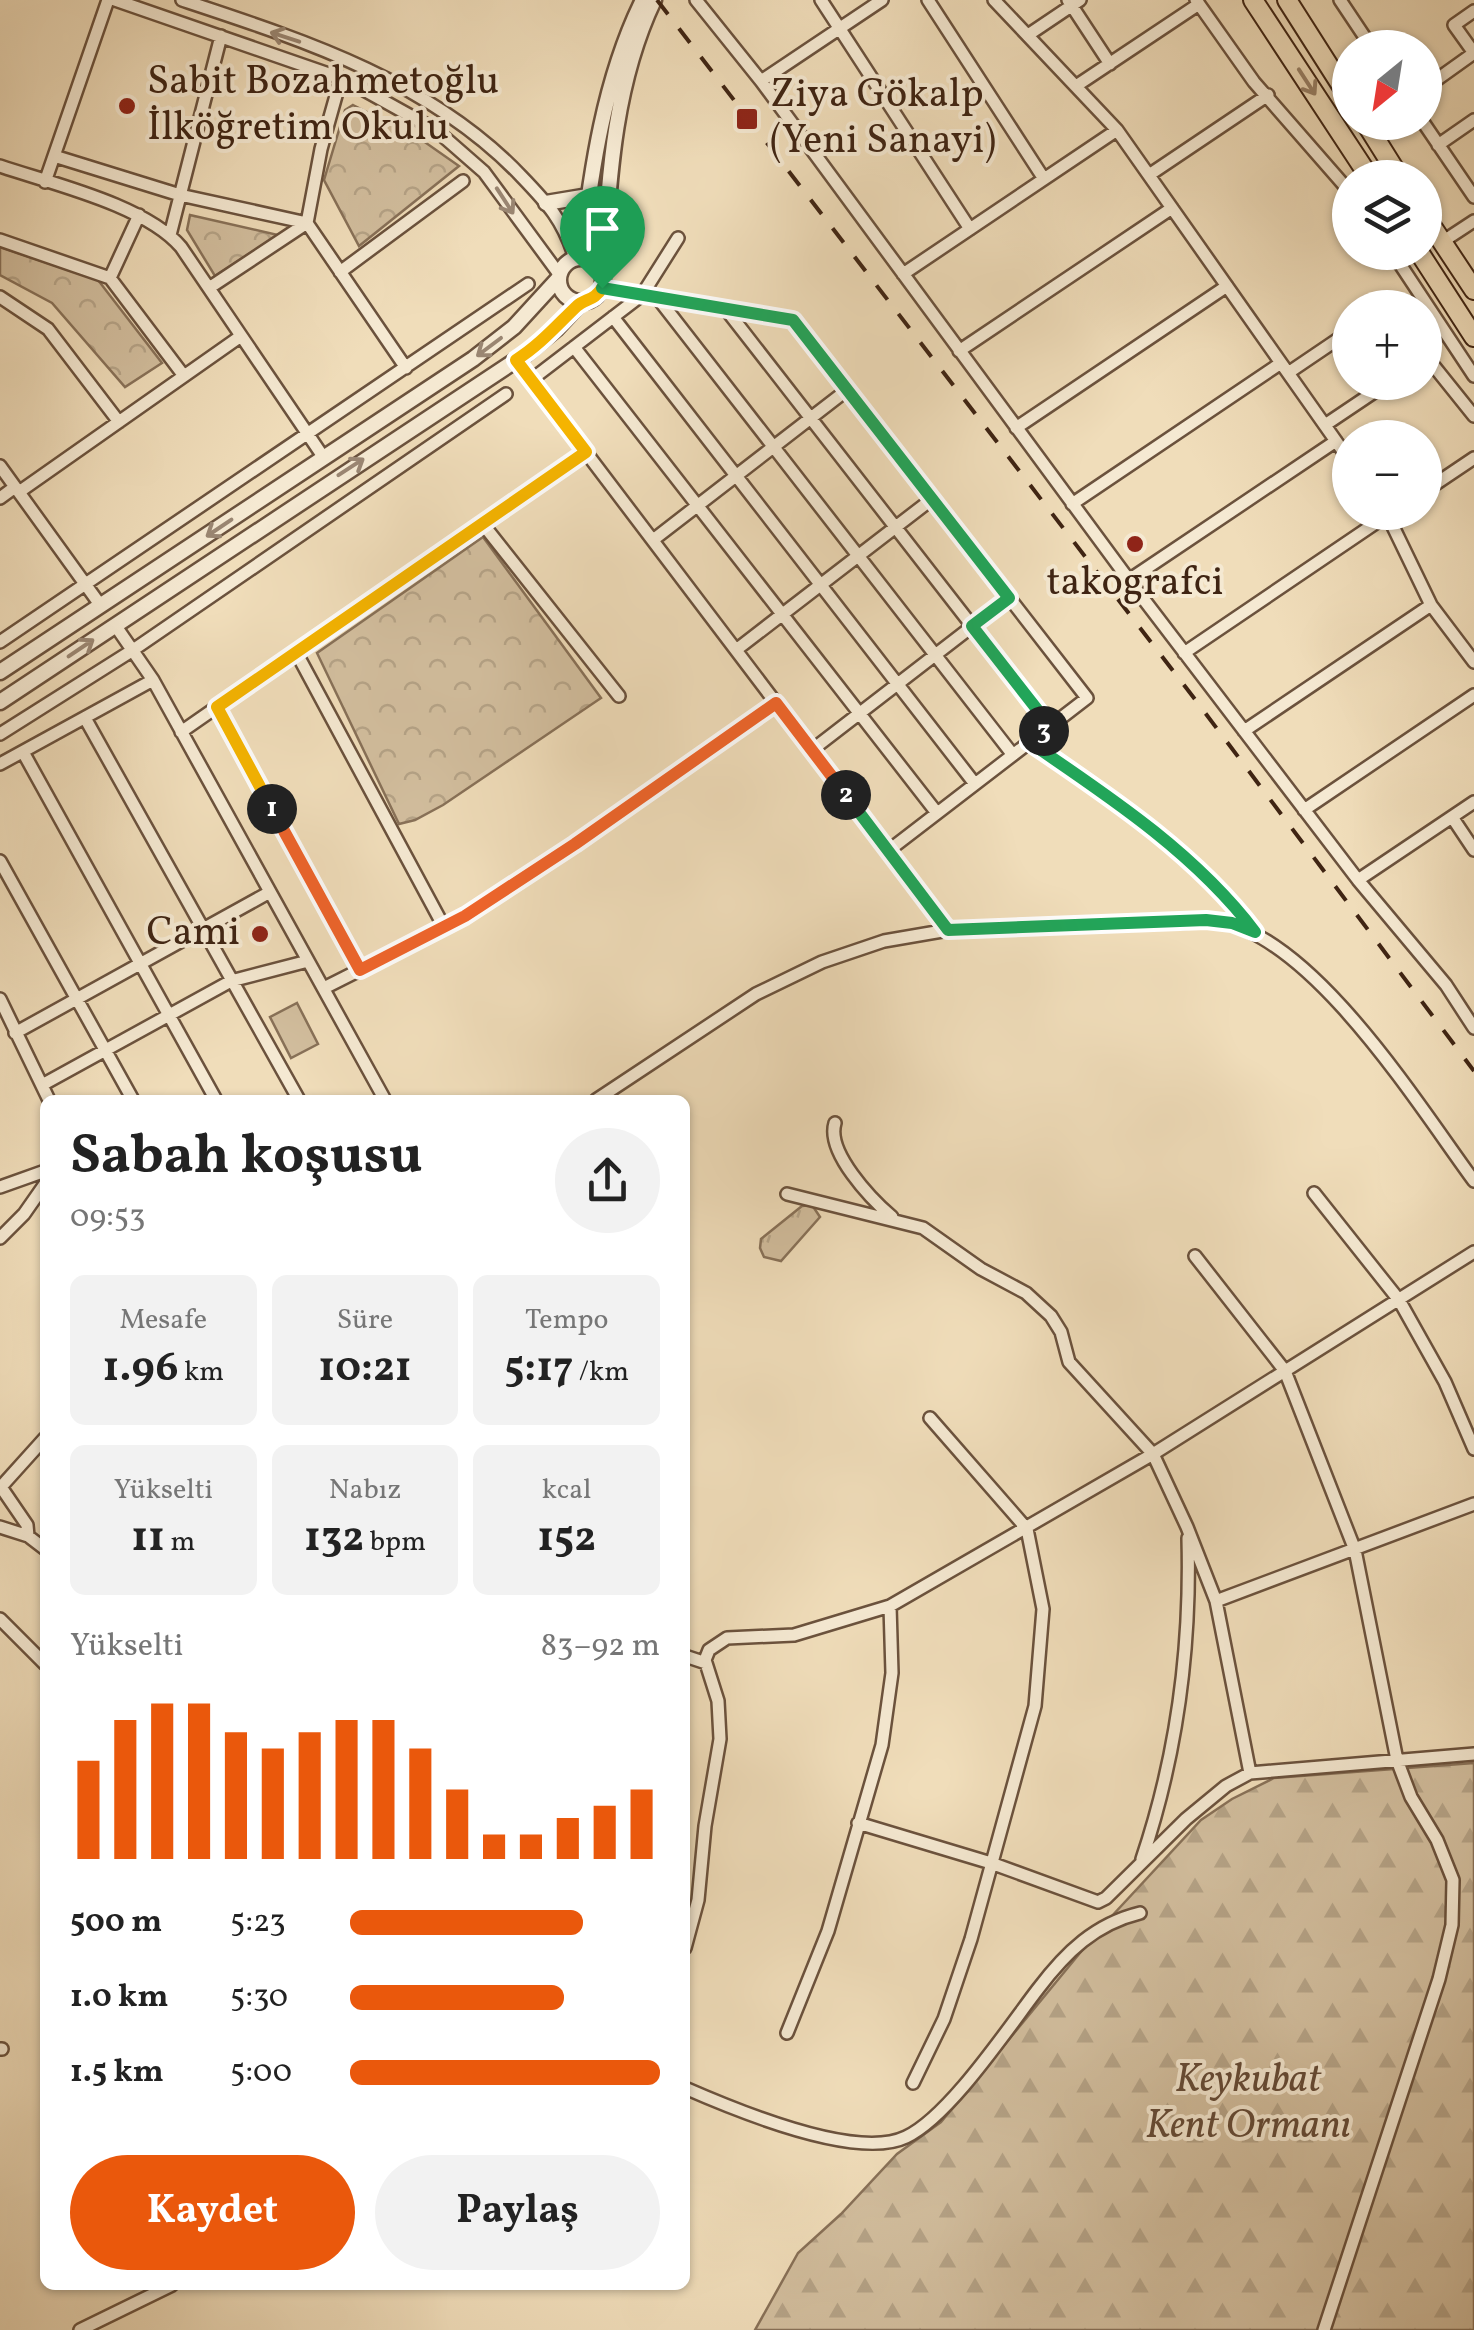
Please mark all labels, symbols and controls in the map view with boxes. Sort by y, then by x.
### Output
one-way arrow [269,26,301,44]
north arrow [1332,30,1442,140]
map controls [1332,30,1442,530]
place label: Sabit Bozahmetoğlu İlköğretim Okulu [147,55,499,157]
one-way arrow [1296,67,1317,95]
place label: Ziya Gökalp (Yeni Sanayi) [770,68,996,170]
marker: Sabit Bozahmetoğlu İlköğretim Okulu [116,95,138,117]
marker: Ziya Gökalp (Yeni Sanayi) [734,106,760,132]
button: layers [1332,160,1442,270]
one-way arrow [494,186,515,214]
pin [560,186,645,289]
icon: arrive [575,201,630,256]
button: + [1332,290,1442,400]
one-way arrow [476,337,503,358]
button: − [1332,420,1442,530]
one-way arrow [337,457,365,478]
one-way arrow [205,517,233,538]
marker: takografci [1124,533,1146,555]
place label: takografci [1046,556,1224,612]
one-way arrow [67,638,95,659]
pin: 3 [1019,706,1069,756]
text: 3 [1037,711,1051,750]
pin: 2 [821,770,871,820]
text: 2 [839,775,853,814]
pin: 1 [247,784,297,834]
text: 1 [266,789,278,828]
place label: Cami [147,906,240,962]
marker: Cami [249,923,271,945]
text: Sabah koşusu [70,1120,423,1196]
button: share [555,1128,660,1233]
text: 09:53 [70,1196,146,1240]
text: Mesafe [120,1301,207,1340]
text: Süre [337,1301,393,1340]
text: Tempo [525,1301,608,1340]
text: 1.96 [103,1340,178,1399]
text: 10:21 [318,1340,412,1399]
text: 5:17 [504,1340,573,1399]
text: km [178,1353,224,1392]
text: /km [573,1353,629,1392]
text: Yükselti [114,1471,213,1510]
text: Nabız [329,1471,401,1510]
text: kcal [542,1471,592,1510]
text: 11 [131,1510,165,1569]
text: 132 [304,1510,364,1569]
text: 152 [537,1510,596,1569]
text: m [165,1523,195,1562]
text: bpm [364,1523,426,1562]
text: Yükselti [70,1625,183,1669]
text: 83–92 m [541,1625,660,1669]
text: 500 m [70,1901,162,1945]
text: 5:23 [230,1901,286,1945]
text: 1.0 km [70,1976,168,2020]
text: 5:30 [230,1976,288,2020]
text: 1.5 km [70,2051,164,2095]
text: 5:00 [230,2051,292,2095]
park label: Keykubat Kent Ormanı [1145,2053,1351,2155]
button: Kaydet [70,2155,355,2270]
button: Paylaş [375,2155,660,2270]

